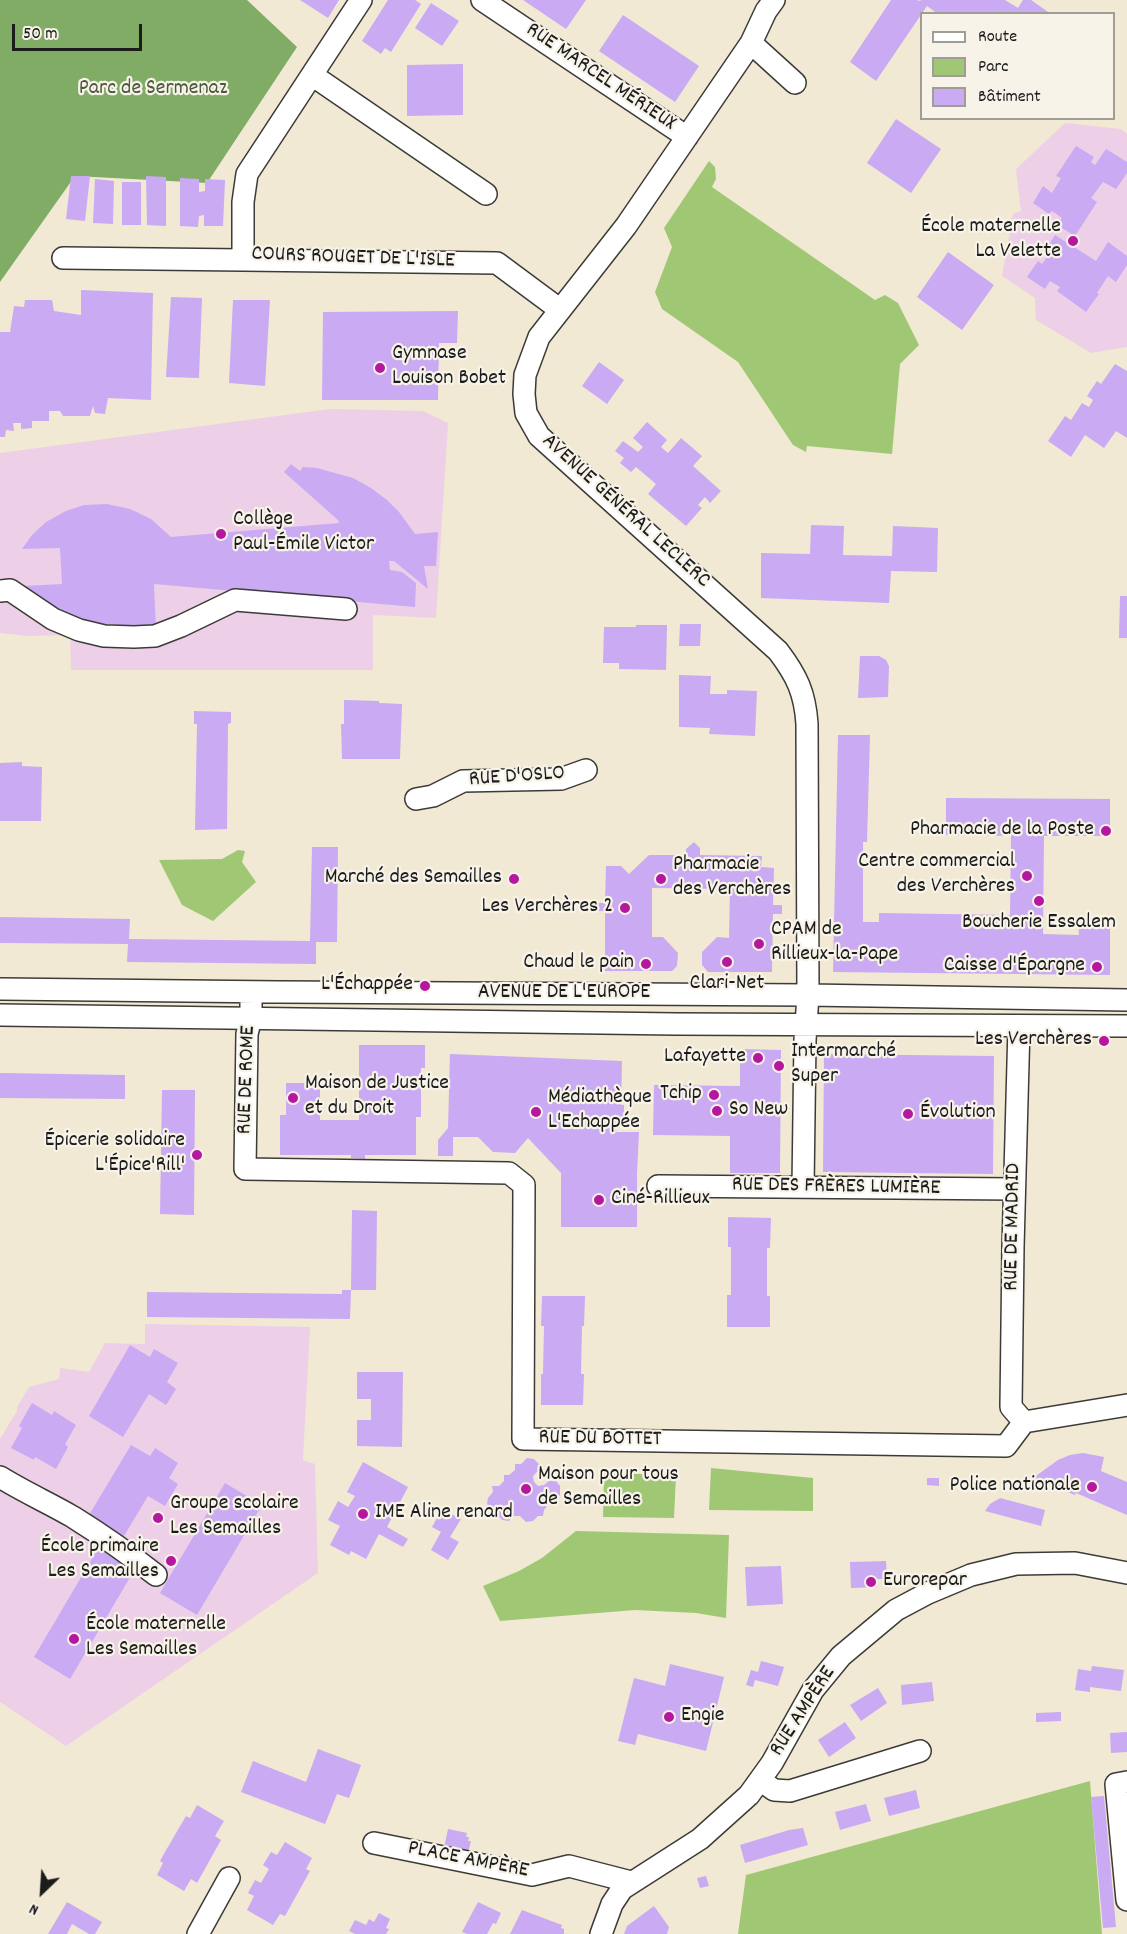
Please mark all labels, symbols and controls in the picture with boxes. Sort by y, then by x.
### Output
scale bar [15,12,146,50]
legend [920,12,1115,120]
street label: RUE MARCEL MÉRIEUX [520,18,680,138]
text: 50 m [23,22,58,47]
text: Route [978,25,1017,50]
text: Parc [978,55,1009,80]
park label: Parc de Sermenaz [79,77,227,103]
text: Bâtiment [978,85,1041,110]
place label: École maternelle La Velette [921,215,1061,266]
marker: École maternelle La Velette [1066,234,1080,248]
street label: COURS ROUGET DE L'ISLE [251,242,455,276]
place label: Gymnase Louison Bobet [392,342,506,394]
marker: Gymnase Louison Bobet [373,361,387,375]
street label: AVENUE GÉNÉRAL LECLERC [535,429,715,595]
place label: Collège Paul-Émile Victor [233,508,374,560]
marker: Collège Paul-Émile Victor [214,527,228,541]
street label: RUE D'OSLO [468,761,566,795]
place label: Pharmacie de la Poste [910,818,1094,844]
marker: Pharmacie de la Poste [1099,824,1113,838]
place label: Centre commercial des Verchères [858,850,1015,902]
place label: Pharmacie des Verchères [673,853,791,904]
place label: Marché des Semailles [325,866,502,892]
marker: Centre commercial des Verchères [1020,869,1034,883]
marker: Marché des Semailles [507,872,521,886]
marker: Pharmacie des Verchères [654,872,668,886]
marker: Boucherie Essalem [1032,894,1046,908]
place label: Les Verchères 2 [481,895,613,921]
marker: Les Verchères 2 [618,901,632,915]
place label: Boucherie Essalem [962,911,1116,937]
place label: CPAM de Rillieux-la-Pape [771,918,898,969]
marker: CPAM de Rillieux-la-Pape [752,937,766,951]
place label: Chaud le pain [523,951,634,977]
place label: Caisse d'Épargne [944,954,1085,980]
marker: Clari-Net [720,955,734,969]
marker: Chaud le pain [639,957,653,971]
marker: Caisse d'Épargne [1090,960,1104,974]
place label: Clari-Net [690,972,764,998]
place label: L'Échappée [321,973,413,999]
marker: L'Échappée [418,979,432,993]
street label: AVENUE DE L'EUROPE [478,981,650,1007]
street label: RUE DE ROME [233,1025,263,1135]
place label: Les Verchères [975,1028,1092,1054]
marker: Les Verchères [1097,1034,1111,1048]
place label: Intermarché Super [791,1040,896,1092]
place label: Lafayette [664,1045,746,1071]
marker: Lafayette [751,1051,765,1065]
marker: Intermarché Super [772,1059,786,1073]
place label: Maison de Justice et du Droit [305,1072,449,1124]
place label: Tchip [660,1082,702,1108]
place label: Médiathèque L'Echappée [548,1086,652,1138]
marker: Tchip [707,1088,721,1102]
marker: Maison de Justice et du Droit [286,1091,300,1105]
place label: So New [729,1098,788,1124]
place label: Évolution [920,1101,996,1127]
marker: So New [710,1104,724,1118]
marker: Médiathèque L'Echappée [529,1105,543,1119]
marker: Évolution [901,1107,915,1121]
place label: Épicerie solidaire L'Épice'Rill' [45,1129,185,1180]
marker: Épicerie solidaire L'Épice'Rill' [190,1148,204,1162]
street label: RUE DE MADRID [1000,1163,1028,1291]
street label: RUE DES FRÈRES LUMIÈRE [732,1173,940,1203]
place label: Ciné-Rillieux [611,1187,710,1213]
marker: Ciné-Rillieux [592,1193,606,1207]
street label: RUE DU BOTTET [538,1426,662,1454]
place label: Maison pour tous de Semailles [538,1463,679,1514]
place label: Police nationale [950,1474,1080,1500]
marker: Police nationale [1085,1480,1099,1494]
marker: Maison pour tous de Semailles [519,1482,533,1496]
place label: Groupe scolaire Les Semailles [170,1492,299,1544]
place label: IME Aline renard [375,1501,513,1527]
marker: IME Aline renard [356,1507,370,1521]
marker: Groupe scolaire Les Semailles [151,1511,165,1525]
place label: École primaire Les Semailles [41,1535,159,1586]
marker: École primaire Les Semailles [164,1554,178,1568]
place label: Eurorepar [883,1569,967,1595]
marker: Eurorepar [864,1575,878,1589]
place label: École maternelle Les Semailles [86,1613,226,1664]
marker: École maternelle Les Semailles [67,1632,81,1646]
street label: RUE AMPÈRE [765,1662,843,1762]
place label: Engie [681,1704,724,1730]
marker: Engie [662,1710,676,1724]
street label: PLACE AMPÈRE [405,1836,531,1886]
north arrow [12,1862,72,1922]
text: N [26,1897,43,1921]

